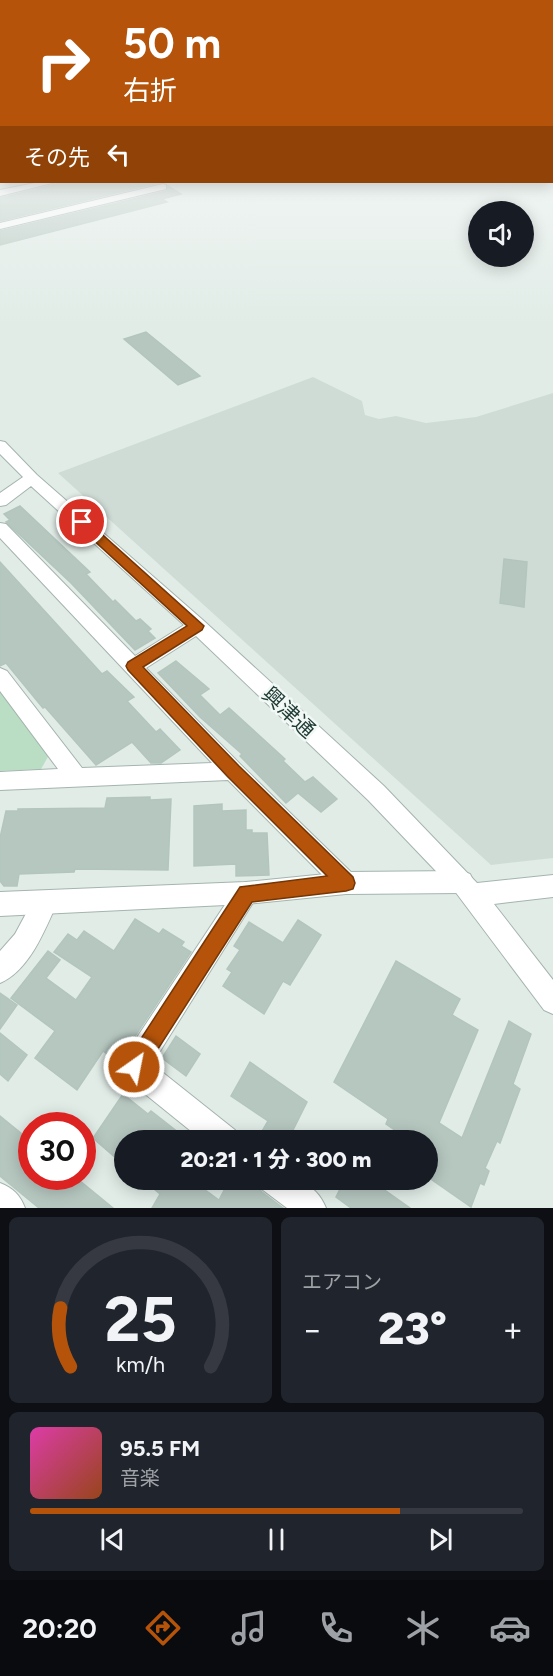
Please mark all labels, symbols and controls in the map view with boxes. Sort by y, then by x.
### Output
text: 50 m [123,18,221,69]
icon: right [24,24,102,102]
text: 右折 [123,74,177,107]
icon: left [102,138,135,171]
text: その先 [24,144,90,171]
map controls [468,201,534,267]
button: sound [468,201,534,267]
pin [56,496,107,547]
icon: arrive [65,505,98,538]
street label: 興津通 [257,681,321,743]
position arrow [102,1035,166,1099]
speed limit sign: 30 [18,1112,96,1190]
text: 20:21 · 1 分 · 300 m [181,1146,371,1173]
text: エアコン [302,1270,382,1294]
text: 25 [104,1282,177,1357]
text: 23° [378,1301,447,1355]
text: − [302,1310,323,1349]
text: + [502,1310,523,1349]
text: km/h [116,1352,165,1377]
text: 95.5 FM [120,1435,200,1462]
text: 音楽 [120,1466,160,1490]
icon: previous [96,1523,129,1556]
icon: pause [260,1523,293,1556]
icon: next [424,1523,457,1556]
icon: directions [142,1607,184,1649]
icon: music [228,1607,270,1649]
icon: phone [315,1607,357,1649]
icon: climate [402,1607,444,1649]
icon: car [489,1607,531,1649]
text: 20:20 [22,1612,97,1645]

